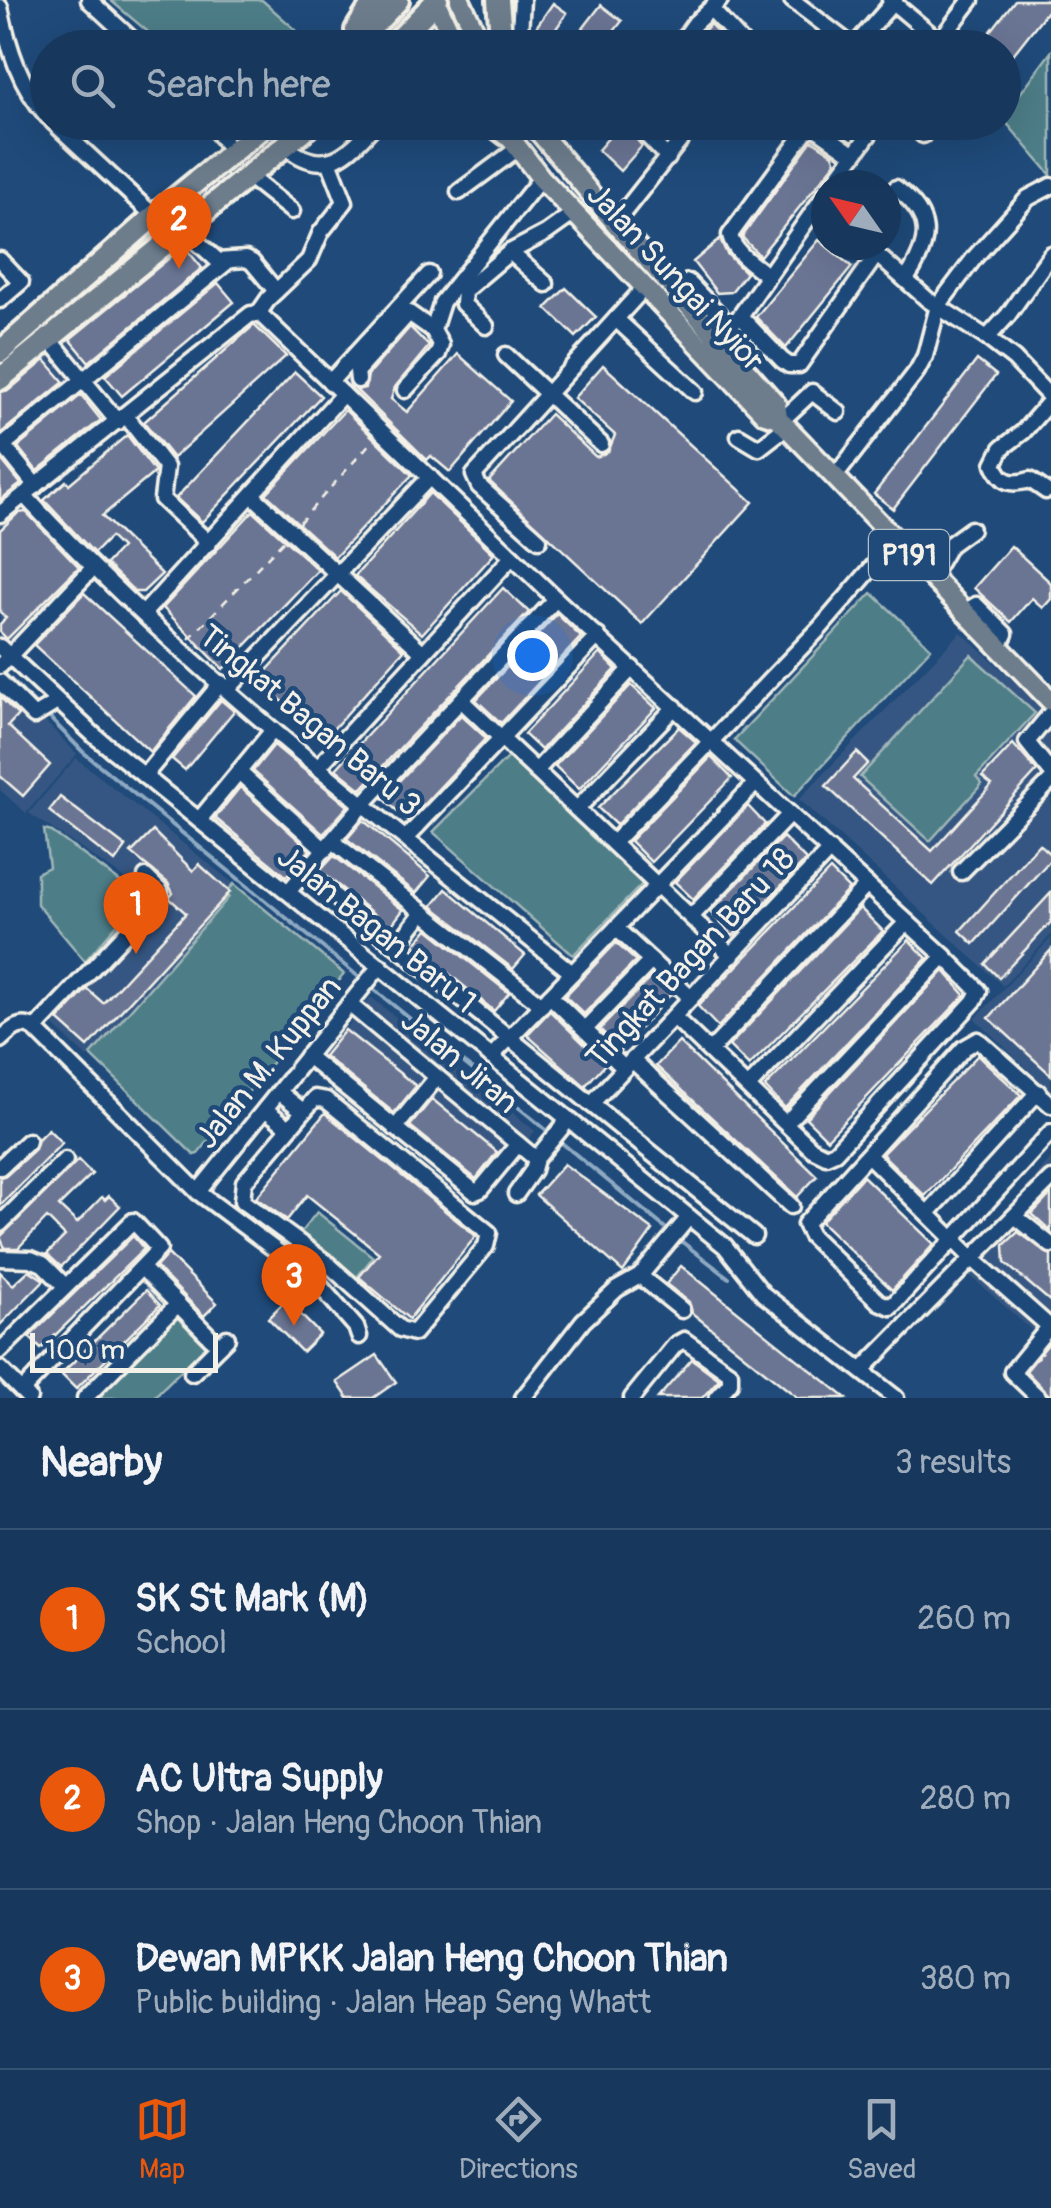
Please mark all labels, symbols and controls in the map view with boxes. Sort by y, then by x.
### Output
search box [30,30,1021,140]
icon: search [65,58,120,113]
text: Search here [145,61,331,109]
north arrow [811,170,901,260]
street label: Jalan Sungai Nyior [578,175,773,381]
pin: 2 [146,186,212,269]
road number: P191 [869,530,949,580]
street label: Tingkat Bagan Baru 3 [190,616,429,825]
your location [507,630,558,681]
street label: Jalan Bagan Baru 1 [269,837,484,1022]
street label: Tingkat Bagan Baru 18 [578,840,804,1078]
pin: 1 [104,872,168,954]
street label: Jalan M. Kuppan [187,968,351,1157]
street label: Jalan Jiran [392,1001,526,1122]
pin: 3 [262,1244,326,1326]
scale bar [30,1328,218,1372]
text: 100 m [45,1333,125,1368]
text: Nearby [40,1437,162,1489]
text: 3 results [895,1443,1011,1483]
text: SK St Mark (M) [135,1575,370,1623]
text: 1 [66,1599,79,1639]
text: 260 m [917,1599,1011,1639]
text: School [135,1623,227,1663]
text: AC Ultra Supply [135,1755,383,1803]
text: 2 [64,1779,81,1819]
text: 280 m [920,1779,1011,1819]
text: Shop · Jalan Heng Choon Thian [135,1803,542,1843]
text: Dewan MPKK Jalan Heng Choon Thian [135,1935,728,1983]
text: 3 [64,1959,81,1999]
text: 380 m [920,1959,1011,1999]
text: Public building · Jalan Heap Seng Whatt [135,1983,651,2023]
tab: Map [135,2092,190,2187]
tab: Directions [459,2092,578,2187]
tab: Saved [847,2092,916,2187]

